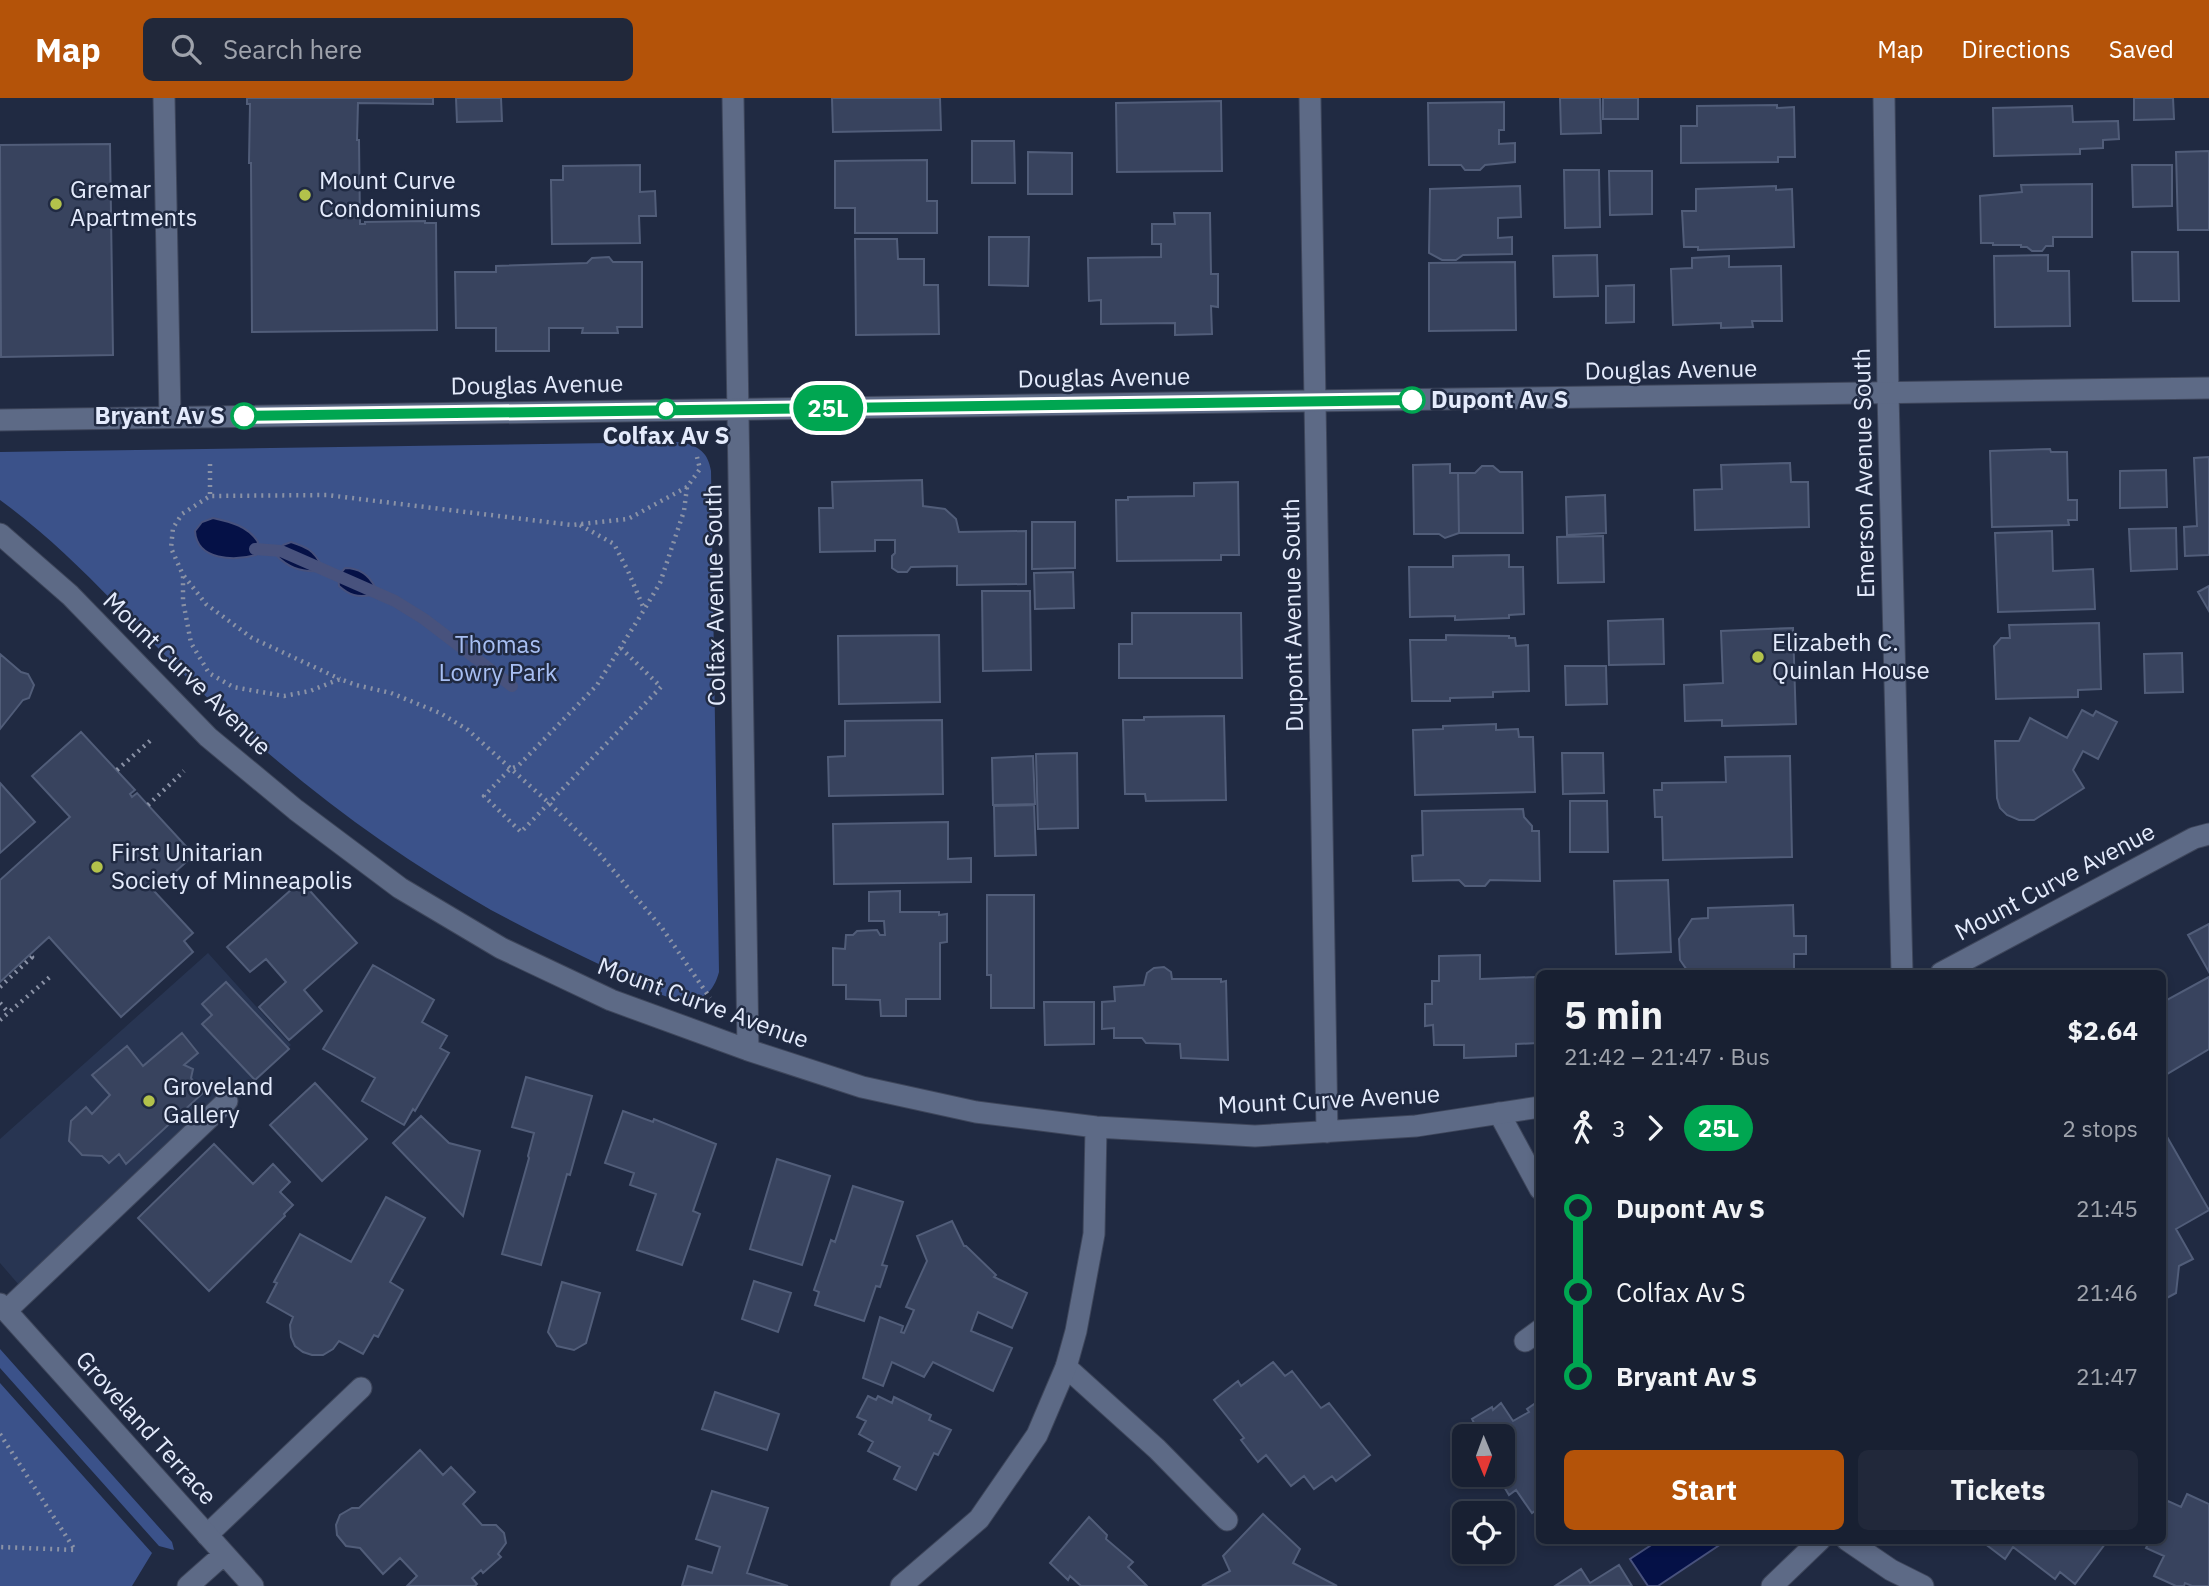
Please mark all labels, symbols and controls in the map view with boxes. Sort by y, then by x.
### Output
search box [143,18,633,81]
text: Map [35,28,101,71]
icon: search [167,30,205,68]
text: Search here [223,32,362,66]
text: Map [1877,33,1923,65]
text: Directions [1961,33,2071,65]
text: Saved [2109,33,2174,65]
place label: Mount Curve Condominiums [319,164,481,224]
place label: Gremar Apartments [70,173,197,233]
marker: Mount Curve Condominiums [297,187,313,203]
marker: Gremar Apartments [48,196,64,212]
street label: Emerson Avenue South [1845,348,1881,598]
street label: Douglas Avenue [1584,351,1758,387]
street label: Douglas Avenue [1017,359,1191,395]
street label: Douglas Avenue [450,366,624,402]
place label: Dupont Av S [1431,383,1569,415]
line badge: 25L [788,385,868,431]
marker: Dupont Av S [1399,387,1425,413]
text: 25L [807,392,849,424]
place label: Bryant Av S [95,399,225,431]
marker: Colfax Av S [656,399,676,419]
marker: Bryant Av S [231,403,257,429]
place label: Colfax Av S [602,419,730,451]
street label: Colfax Avenue South [696,484,732,706]
street label: Dupont Avenue South [1274,498,1310,732]
street label: Mount Curve Avenue [97,585,279,762]
place label: Elizabeth C. Quinlan House [1772,626,1930,686]
park label: Thomas Lowry Park [439,628,558,688]
marker: Elizabeth C. Quinlan House [1750,649,1766,665]
street label: Mount Curve Avenue [1949,815,2160,947]
place label: First Unitarian Society of Minneapolis [111,836,353,896]
marker: First Unitarian Society of Minneapolis [89,859,105,875]
street label: Mount Curve Avenue [593,949,813,1055]
text: 5 min [1564,990,1663,1039]
text: $2.64 [2068,1013,2138,1047]
text: 21:42 – 21:47 · Bus [1564,1041,1770,1071]
place label: Groveland Gallery [163,1070,273,1130]
street label: Mount Curve Avenue [1217,1077,1441,1121]
marker: Groveland Gallery [141,1093,157,1109]
icon: walk [1564,1109,1602,1147]
icon: forward [1636,1109,1674,1147]
text: 25L [1698,1112,1739,1144]
text: 3 [1612,1113,1626,1143]
text: 2 stops [2062,1113,2138,1143]
text: Dupont Av S [1616,1191,1765,1225]
text: 21:45 [2076,1193,2138,1223]
text: Colfax Av S [1616,1275,1746,1309]
text: 21:46 [2076,1277,2138,1307]
street label: Groveland Terrace [69,1344,224,1511]
text: Bryant Av S [1616,1359,1757,1393]
text: 21:47 [2076,1361,2138,1391]
north arrow [1452,1424,1516,1488]
map controls [1452,1424,1515,1564]
button: Start [1564,1450,1844,1530]
button: Tickets [1858,1450,2138,1530]
button: locate [1452,1501,1515,1564]

